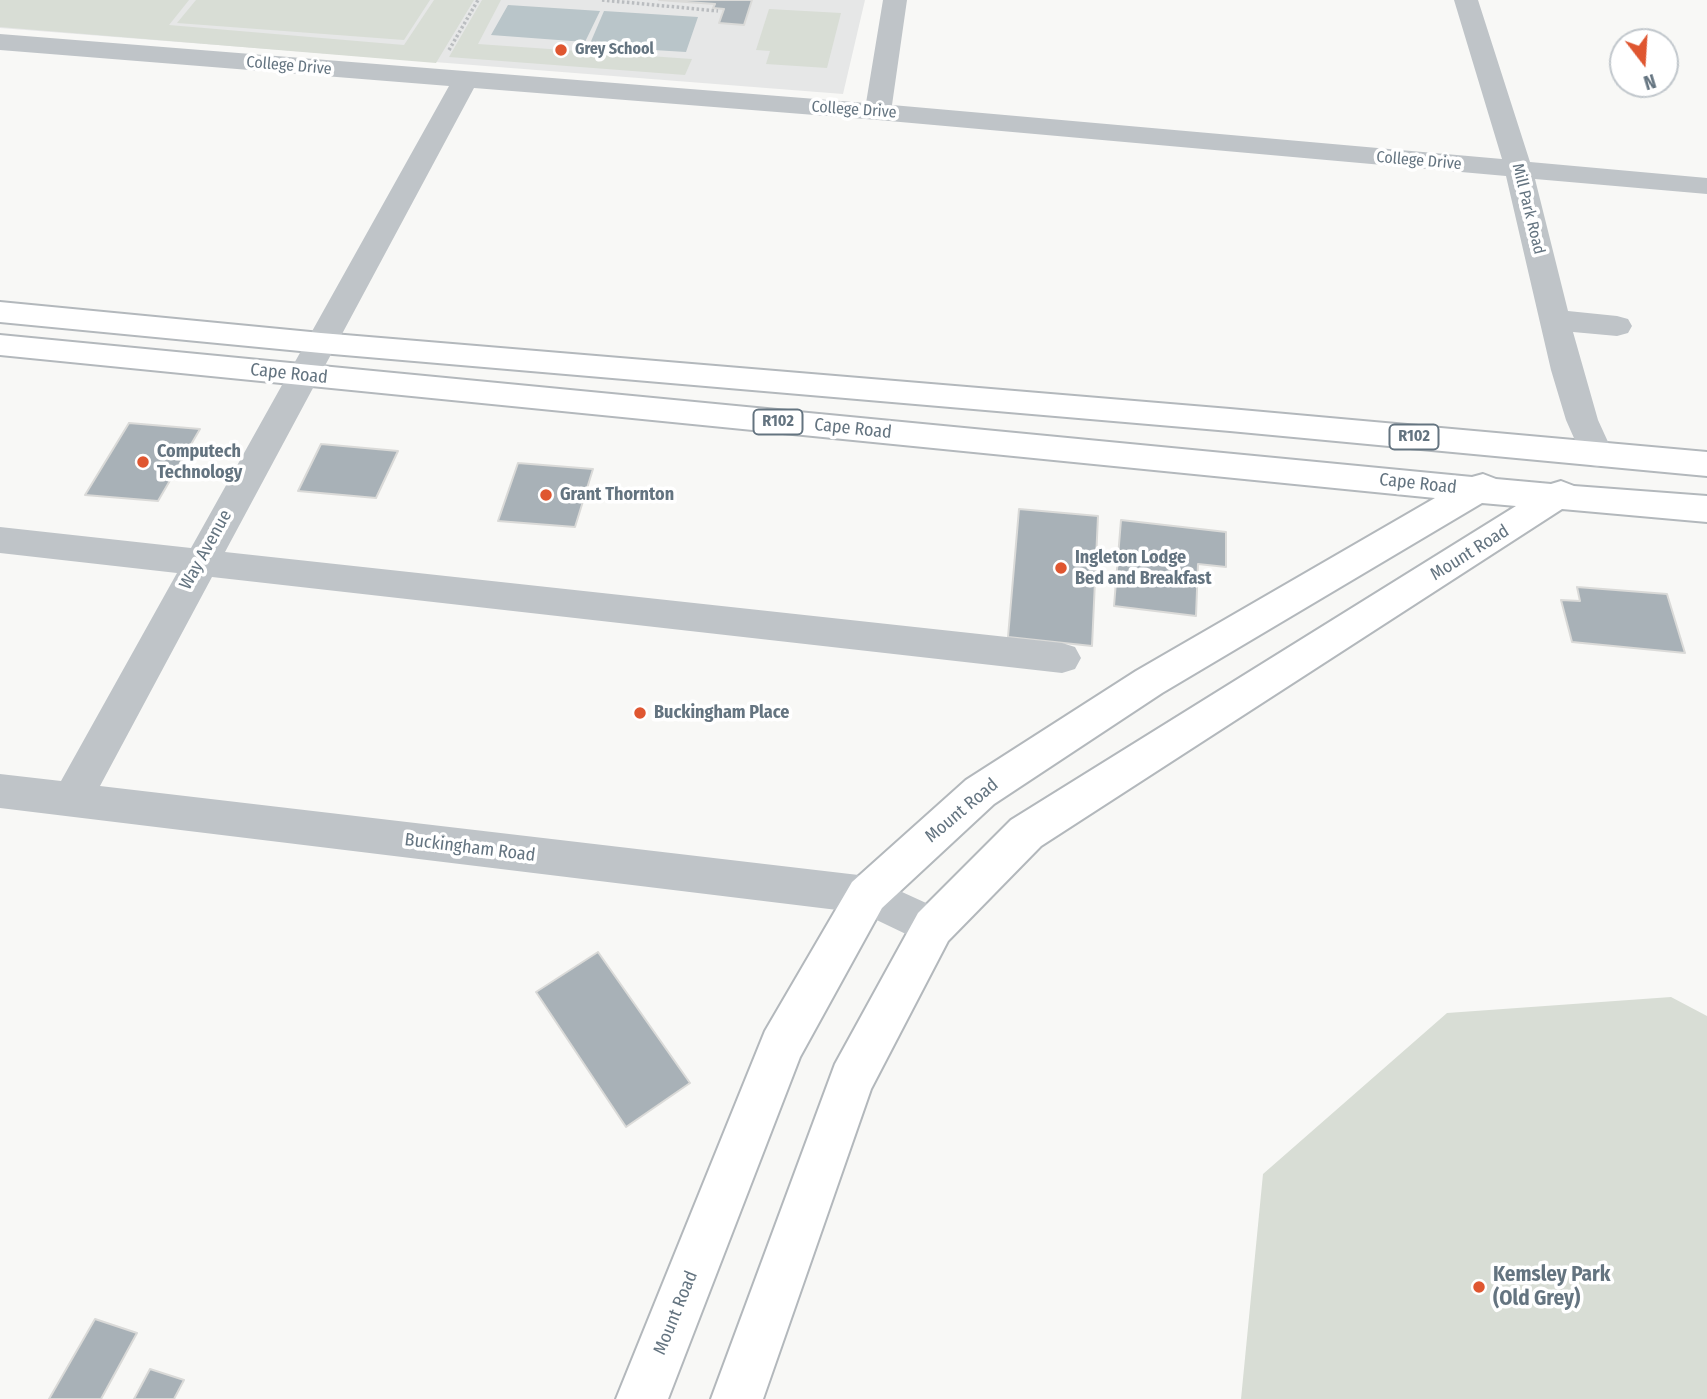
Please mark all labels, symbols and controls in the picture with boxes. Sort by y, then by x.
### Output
north arrow [1609,28,1679,98]
place label: Grey School [575,40,654,60]
marker: Grey School [553,42,569,58]
street label: College Drive [246,53,332,79]
text: N [1641,69,1659,94]
street label: College Drive [811,97,897,123]
street label: College Drive [1376,148,1462,174]
street label: Mill Park Road [1507,162,1549,256]
street label: Cape Road [249,359,329,389]
road number: R102 [754,410,802,434]
street label: Cape Road [813,414,893,444]
road number: R102 [1390,424,1438,450]
place label: Computech Technology [157,441,242,484]
marker: Computech Technology [135,454,151,470]
street label: Cape Road [1378,469,1458,499]
place label: Grant Thornton [560,484,674,506]
marker: Grant Thornton [538,487,554,503]
street label: Way Avenue [175,506,237,594]
street label: Mount Road [1427,520,1513,586]
place label: Ingleton Lodge Bed and Breakfast [1075,547,1212,590]
marker: Ingleton Lodge Bed and Breakfast [1053,560,1069,576]
place label: Buckingham Place [654,702,789,724]
marker: Buckingham Place [632,705,648,721]
street label: Mount Road [921,774,1003,848]
street label: Buckingham Road [403,829,537,867]
place label: Kemsley Park (Old Grey) [1493,1262,1610,1312]
street label: Mount Road [649,1268,703,1358]
marker: Kemsley Park (Old Grey) [1471,1279,1487,1295]

